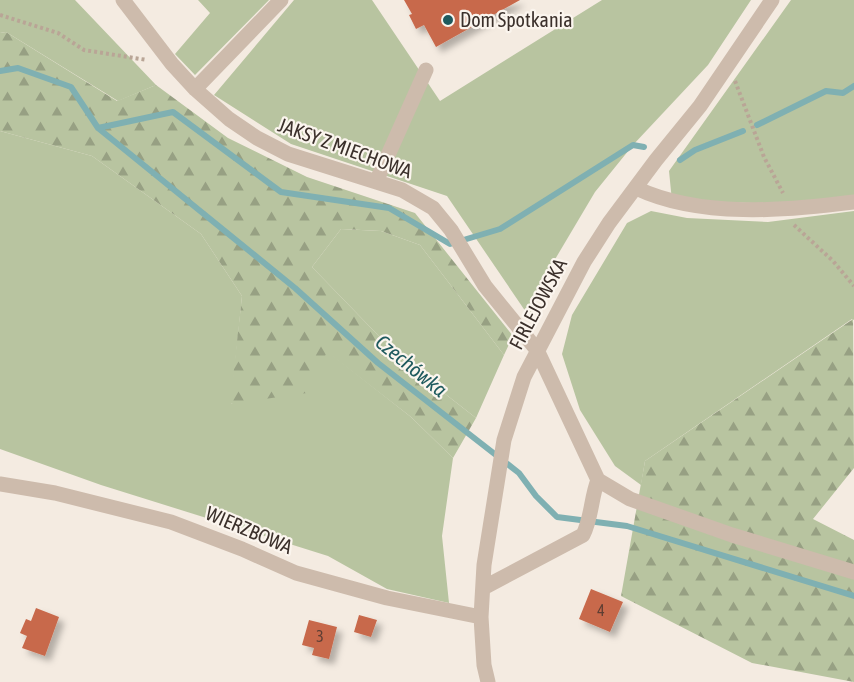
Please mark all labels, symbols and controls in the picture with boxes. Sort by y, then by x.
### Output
place label: Dom Spotkania [460,8,572,31]
marker: Dom Spotkania [441,13,455,27]
street label: JAKSY Z MIECHOWA [275,113,415,182]
street label: FIRLEJOWSKA [504,254,571,353]
water label: Czechówka [371,329,452,401]
street label: WIERZBOWA [202,501,296,558]
house number: 4 [597,601,605,619]
house number: 3 [316,627,324,645]

